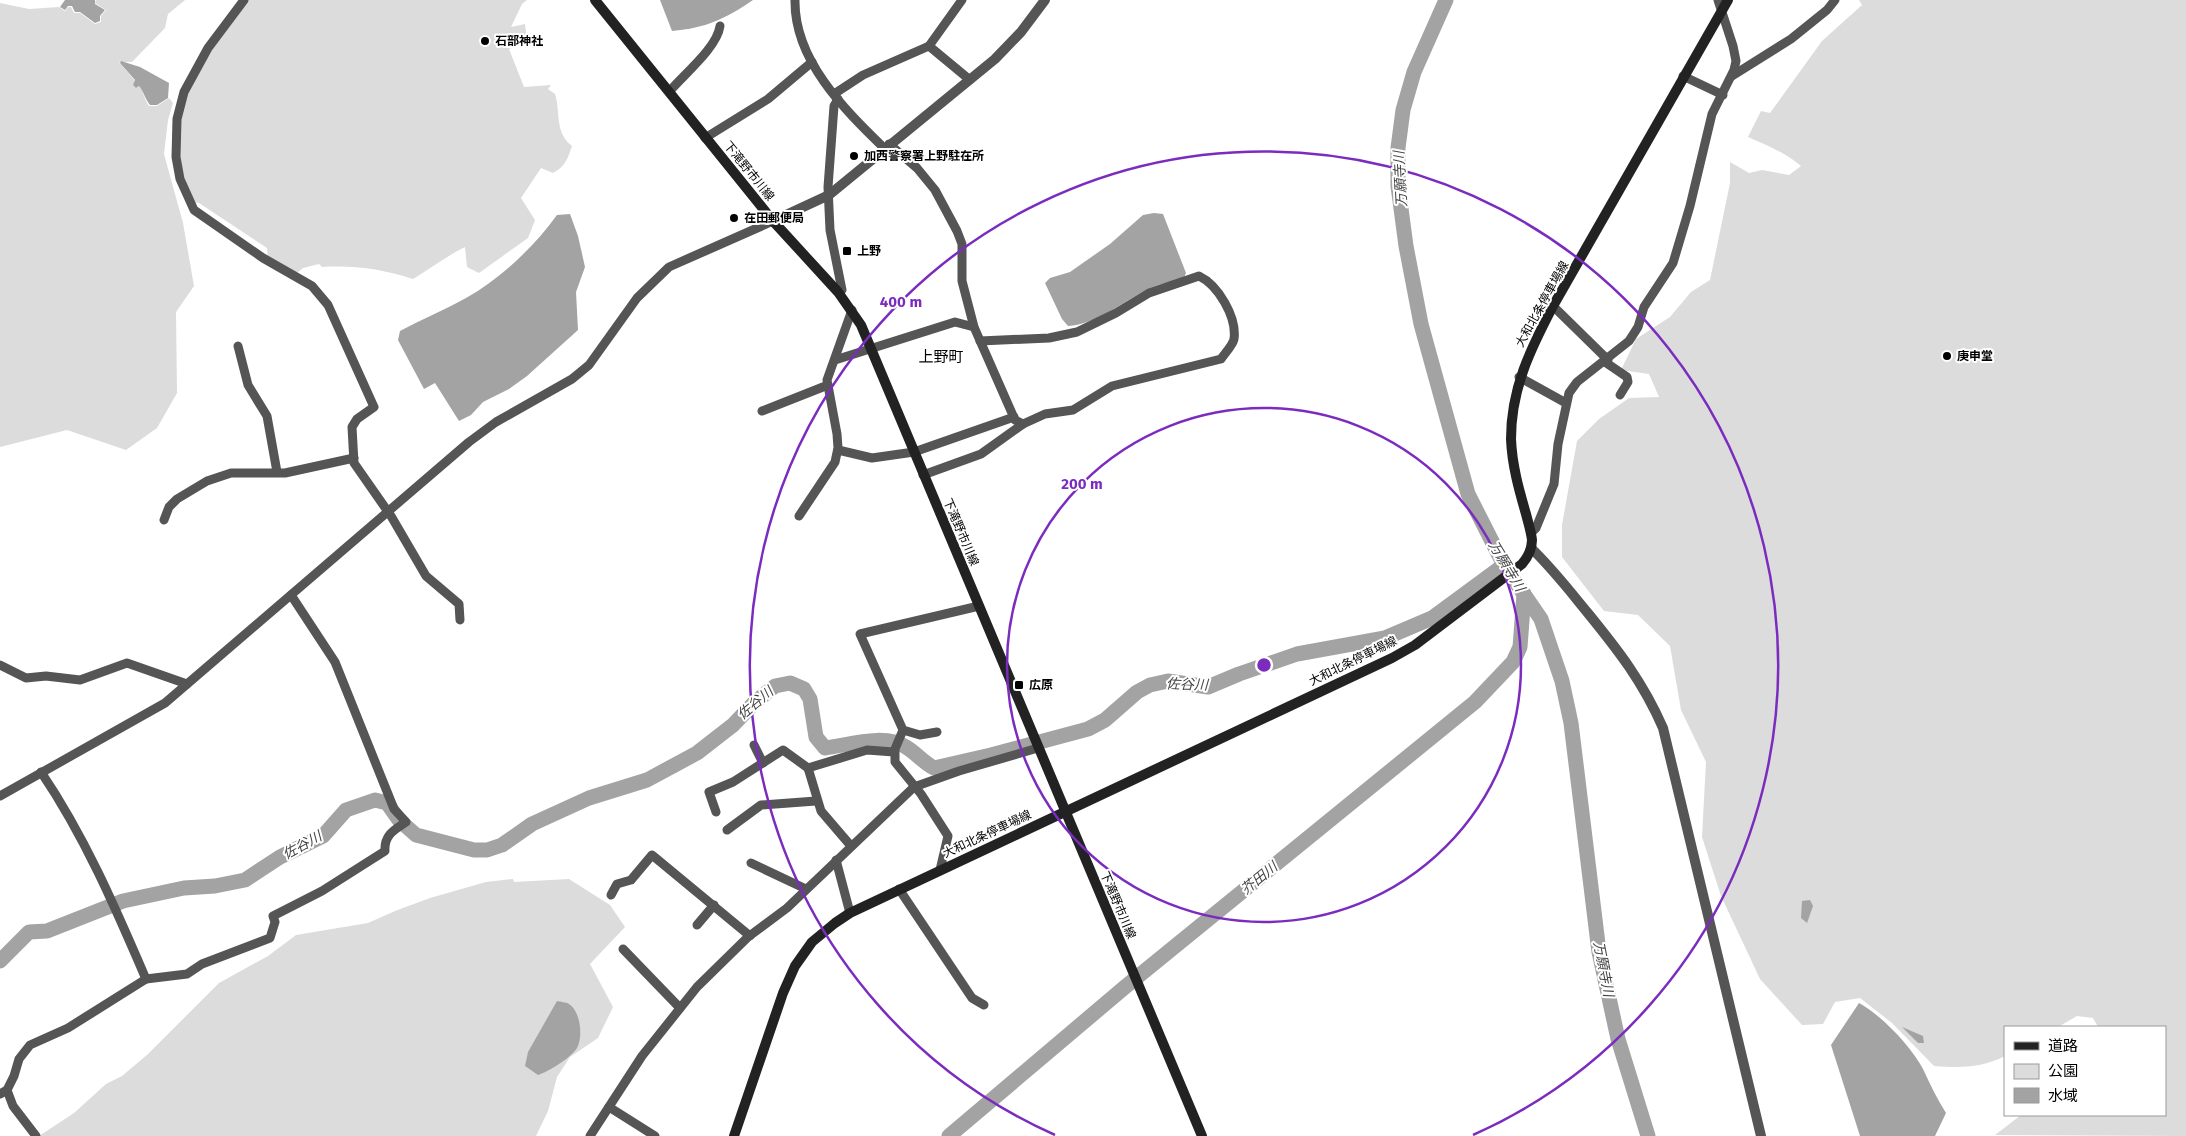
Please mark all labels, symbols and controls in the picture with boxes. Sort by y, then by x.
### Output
place label: 石部神社 [495,34,543,48]
marker: 石部神社 [479,35,491,47]
street label: 下滝野市川線 [721,139,777,203]
place label: 加西警察署上野駐在所 [864,149,984,163]
water label: 万願寺川 [1390,149,1410,207]
marker: 加西警察署上野駐在所 [848,150,860,162]
place label: 在田郵便局 [744,211,804,225]
marker: 在田郵便局 [728,212,740,224]
place label: 上野 [857,244,881,258]
marker: 上野 [841,245,853,257]
street label: 大和北条停車場線 [1513,259,1571,349]
text: 400 m [880,293,922,311]
district label: 上野町 [918,348,964,366]
place label: 庚申堂 [1957,349,1993,363]
marker: 庚申堂 [1941,350,1953,362]
text: 200 m [1061,475,1103,493]
street label: 下滝野市川線 [940,496,982,568]
water label: 万願寺川 [1485,538,1529,596]
street label: 大和北条停車場線 [1307,634,1399,688]
centre of rings [1255,656,1273,674]
water label: 佐谷川 [1166,675,1210,694]
place label: 広原 [1029,678,1053,692]
marker: 広原 [1013,679,1025,691]
water label: 佐谷川 [734,682,778,723]
street label: 大和北条停車場線 [941,807,1033,861]
water label: 佐谷川 [280,827,326,863]
water label: 芥田川 [1238,857,1283,898]
street label: 下滝野市川線 [1097,869,1139,941]
water label: 万願寺川 [1590,940,1618,1000]
legend [2004,1026,2166,1116]
text: 道路 [2048,1037,2078,1055]
text: 公園 [2048,1062,2078,1080]
text: 水域 [2048,1087,2078,1105]

